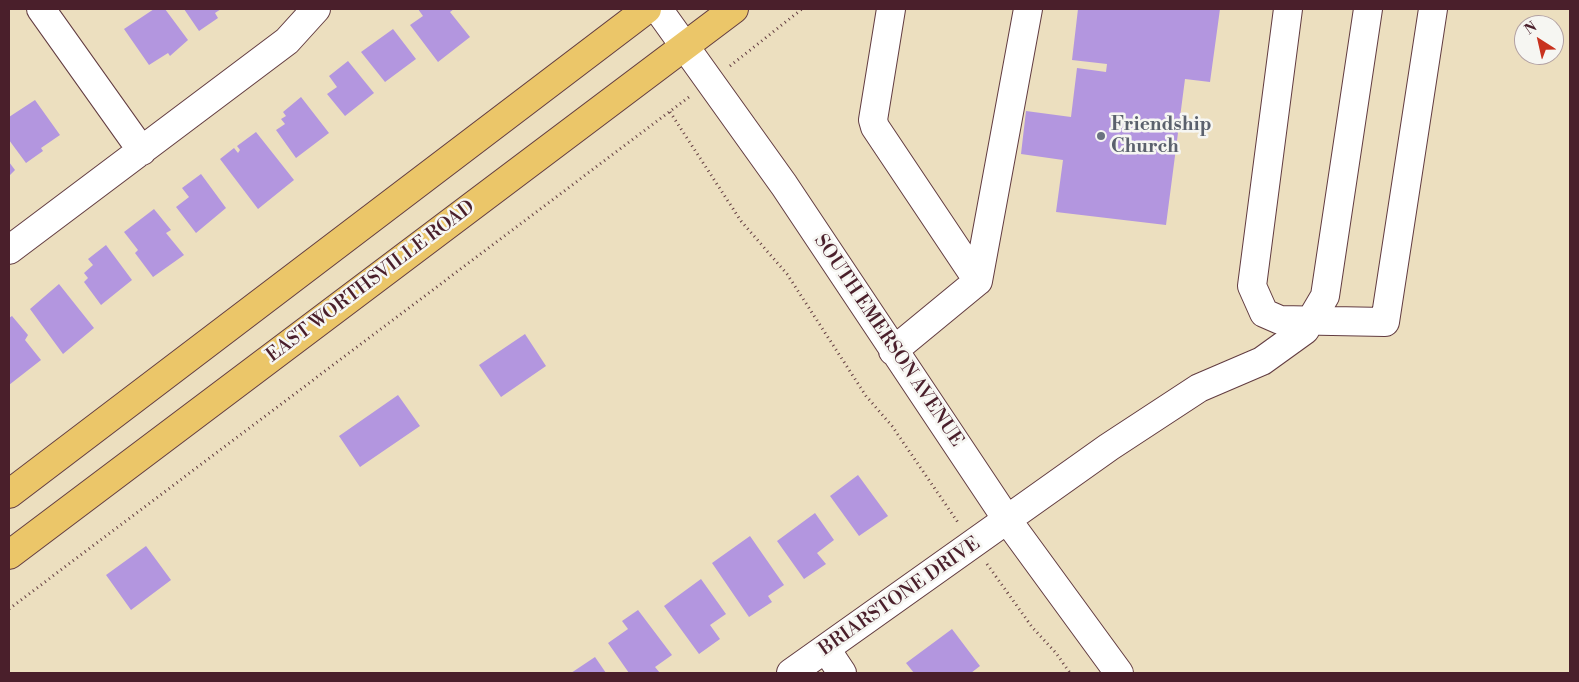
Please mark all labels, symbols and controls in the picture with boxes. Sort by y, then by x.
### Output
north arrow [1514,15,1564,65]
text: N [1521,18,1541,39]
place label: Friendship Church [1111,114,1212,158]
marker: Friendship Church [1095,130,1107,142]
street label: EAST WORTHSVILLE ROAD [262,196,480,368]
street label: SOUTH EMERSON AVENUE [808,231,968,451]
street label: BRIARSTONE DRIVE [815,533,985,661]

